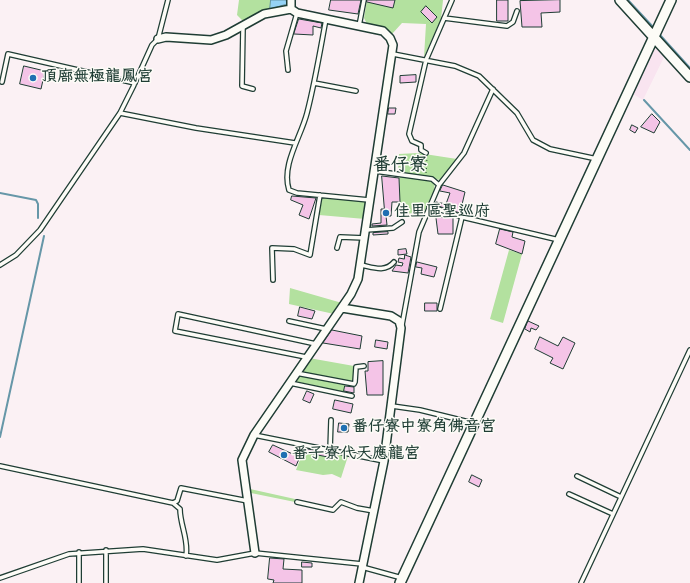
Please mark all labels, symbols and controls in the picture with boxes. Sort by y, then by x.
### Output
place label: 頂廍無極龍鳳宮 [41,68,153,88]
marker: 頂廍無極龍鳳宮 [28,73,38,83]
district label: 番仔寮 [373,156,427,178]
place label: 佳里區聖巡府 [394,203,490,223]
marker: 佳里區聖巡府 [381,208,391,218]
place label: 番仔寮中寮角佛音宮 [352,418,496,438]
marker: 番仔寮中寮角佛音宮 [339,423,349,433]
place label: 番子寮代天應龍宮 [292,445,420,465]
marker: 番子寮代天應龍宮 [279,450,289,460]

